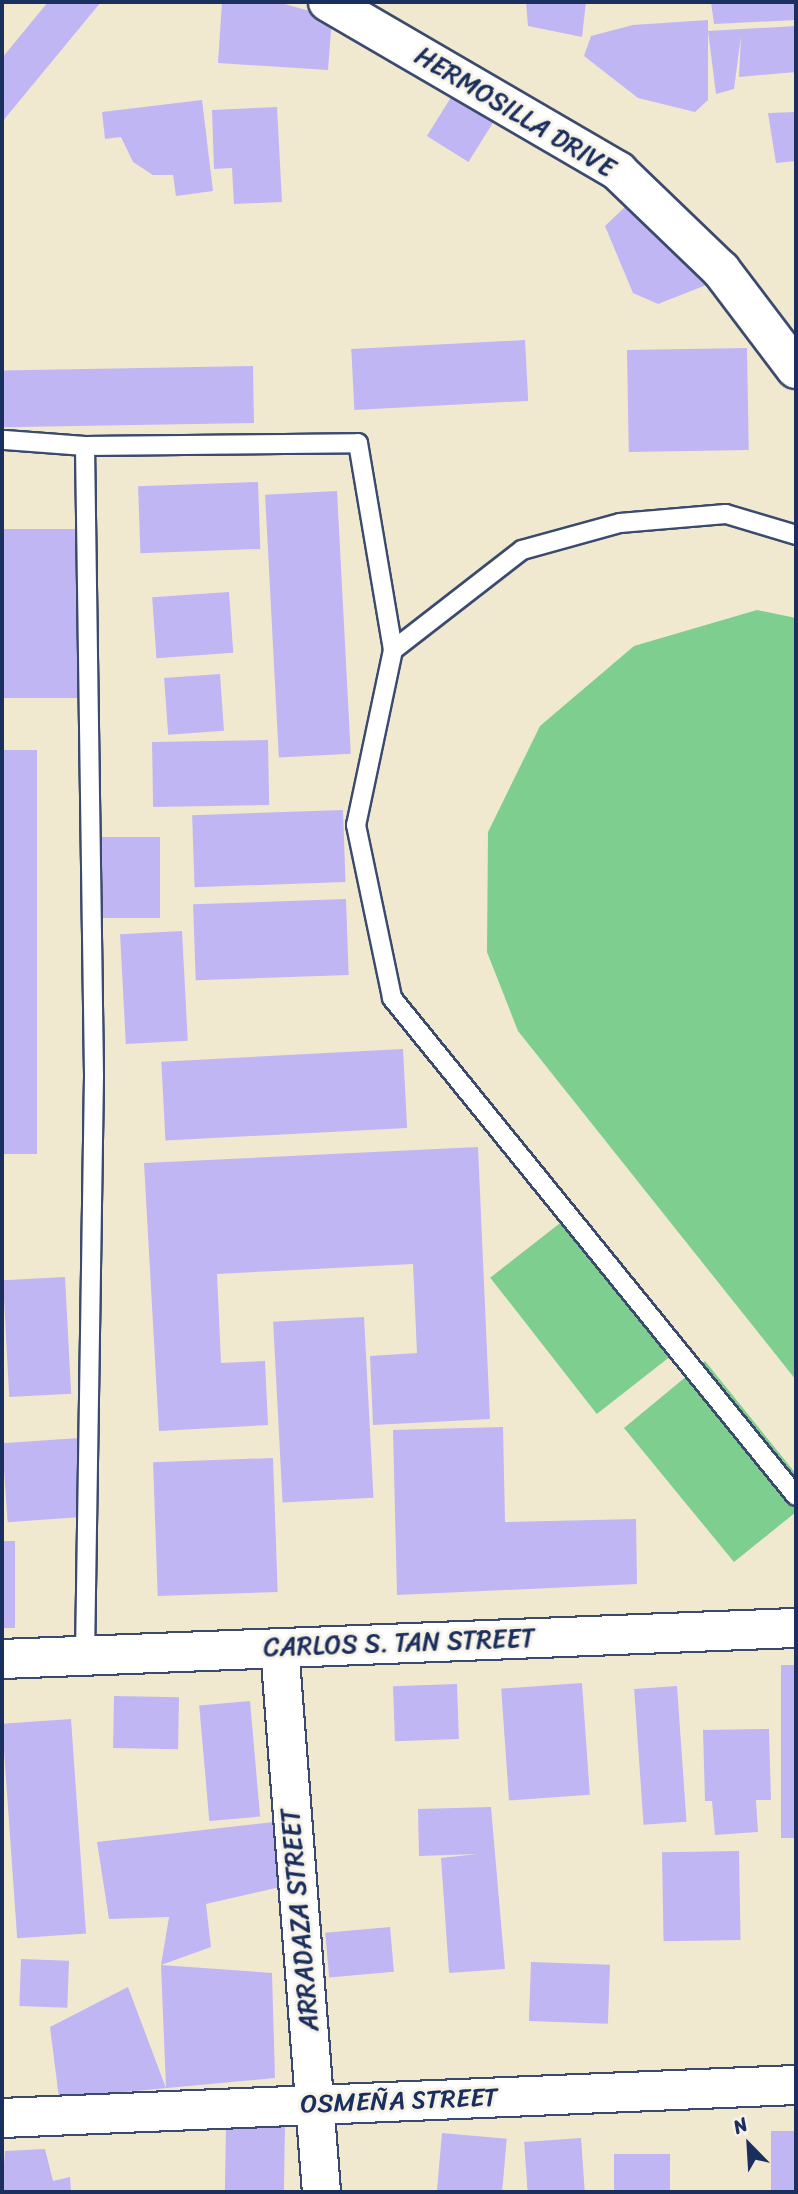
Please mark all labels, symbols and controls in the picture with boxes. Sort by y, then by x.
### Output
street label: HERMOSILLA DRIVE [408,39,622,185]
street label: CARLOS S. TAN STREET [261,1623,537,1663]
street label: ARRADAZA STREET [275,1807,325,2033]
street label: OSMEÑA STREET [298,2082,500,2120]
text: N [728,2108,753,2143]
north arrow [714,2110,784,2180]

